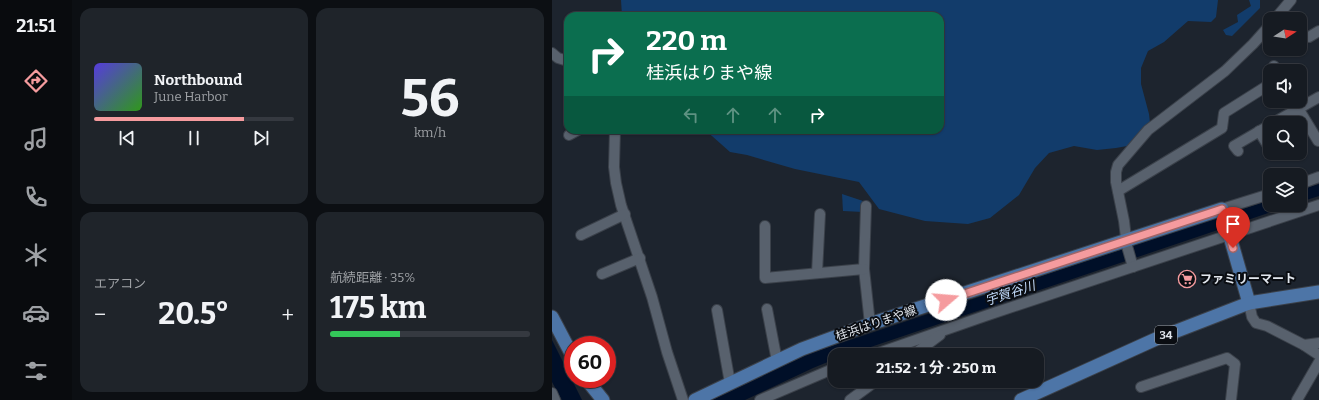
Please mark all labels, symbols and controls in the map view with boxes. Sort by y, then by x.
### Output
north arrow [1263,12,1307,56]
map controls [1263,12,1307,212]
text: 21:51 [16,15,56,37]
text: 220 m [646,24,727,57]
icon: right [580,28,632,80]
text: 桂浜はりまや線 [646,62,772,84]
button: sound [1263,64,1307,108]
icon: directions [22,67,50,95]
text: 56 [400,67,460,130]
text: Northbound [154,71,242,89]
text: June Harbor [154,89,228,104]
icon: left [680,104,702,126]
icon: ahead [722,104,744,126]
icon: ahead [764,104,786,126]
icon: right [806,104,828,126]
button: search [1263,116,1307,160]
icon: music [22,125,50,153]
text: km/h [414,125,446,140]
icon: previous [116,127,138,149]
icon: pause [183,127,205,149]
icon: next [250,127,272,149]
button: layers [1263,168,1307,212]
icon: phone [22,183,50,211]
pin [1216,207,1250,248]
icon: arrive [1222,213,1244,235]
icon: climate [22,241,50,269]
supermarket icon: ファミリーマート [1177,269,1197,289]
text: 航続距離 · 35% [330,270,415,285]
place label: ファミリーマート [1200,272,1296,286]
text: エアコン [94,276,146,291]
water label: 宇賀谷川 [983,277,1039,308]
position arrow [925,279,967,321]
text: 175 km [330,290,426,326]
text: 20.5° [158,296,229,332]
icon: car [22,299,50,327]
text: − [94,301,106,328]
text: + [281,301,294,328]
street label: 桂浜はりまや線 [834,303,918,343]
road number: 34 [1155,326,1177,344]
speed limit sign: 60 [564,336,616,388]
icon: filters [22,357,50,385]
text: 21:52 · 1 分 · 250 m [876,359,996,377]

